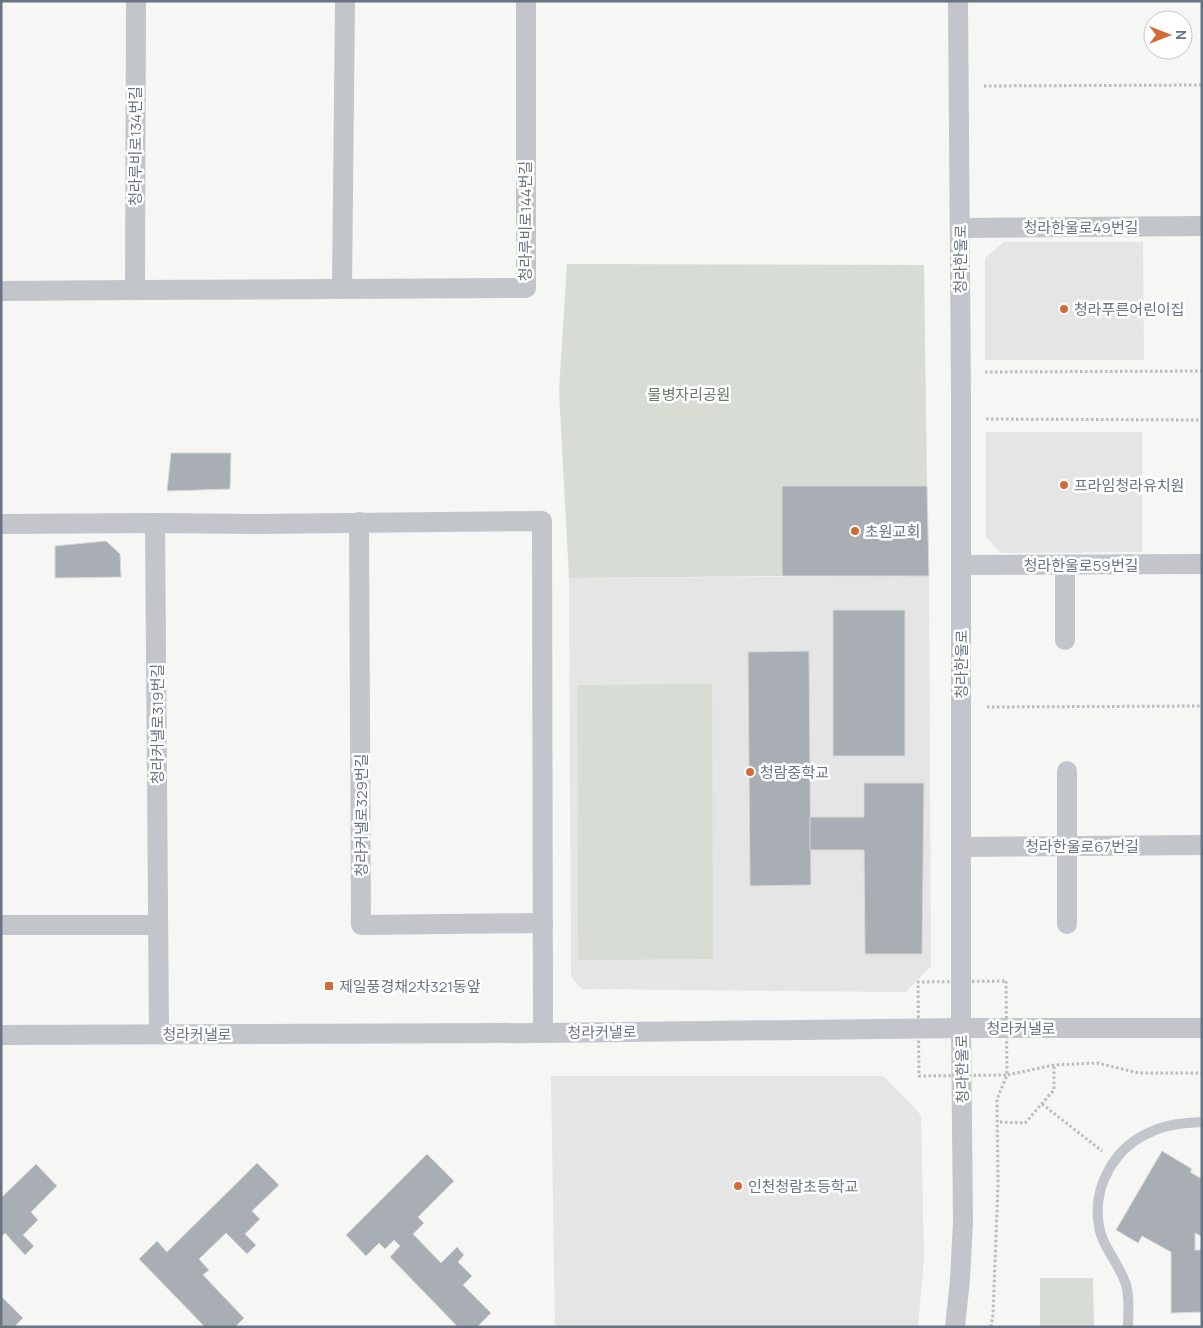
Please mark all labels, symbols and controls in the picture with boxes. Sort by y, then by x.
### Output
north arrow [1143,10,1193,60]
text: N [1172,30,1191,40]
street label: 청라루비로134번길 [125,86,146,206]
street label: 청라루비로144번길 [515,161,536,281]
street label: 청라한울로49번길 [1024,217,1138,238]
street label: 청라한울로 [950,224,971,294]
place label: 청라푸른어린이집 [1074,299,1184,320]
marker: 청라푸른어린이집 [1058,303,1070,315]
park label: 물병자리공원 [648,384,730,405]
place label: 프라임청라유치원 [1074,475,1184,496]
marker: 프라임청라유치원 [1058,479,1070,491]
place label: 초원교회 [865,521,920,542]
marker: 초원교회 [849,525,861,537]
street label: 청라한울로59번길 [1024,555,1138,576]
street label: 청라한울로 [951,629,972,699]
street label: 청라커낼로319번길 [147,664,168,784]
street label: 청라커낼로329번길 [351,754,372,876]
place label: 청람중학교 [760,762,829,783]
marker: 청람중학교 [744,766,756,778]
street label: 청라한울로67번길 [1025,836,1139,857]
place label: 제일풍경채2차321동앞 [339,976,481,997]
marker: 제일풍경채2차321동앞 [323,980,335,992]
street label: 청라커낼로 [986,1018,1056,1039]
street label: 청라커낼로 [567,1021,637,1043]
street label: 청라커낼로 [162,1024,232,1045]
street label: 청라한울로 [951,1034,973,1104]
place label: 인천청람초등학교 [748,1176,858,1197]
marker: 인천청람초등학교 [732,1180,744,1192]

